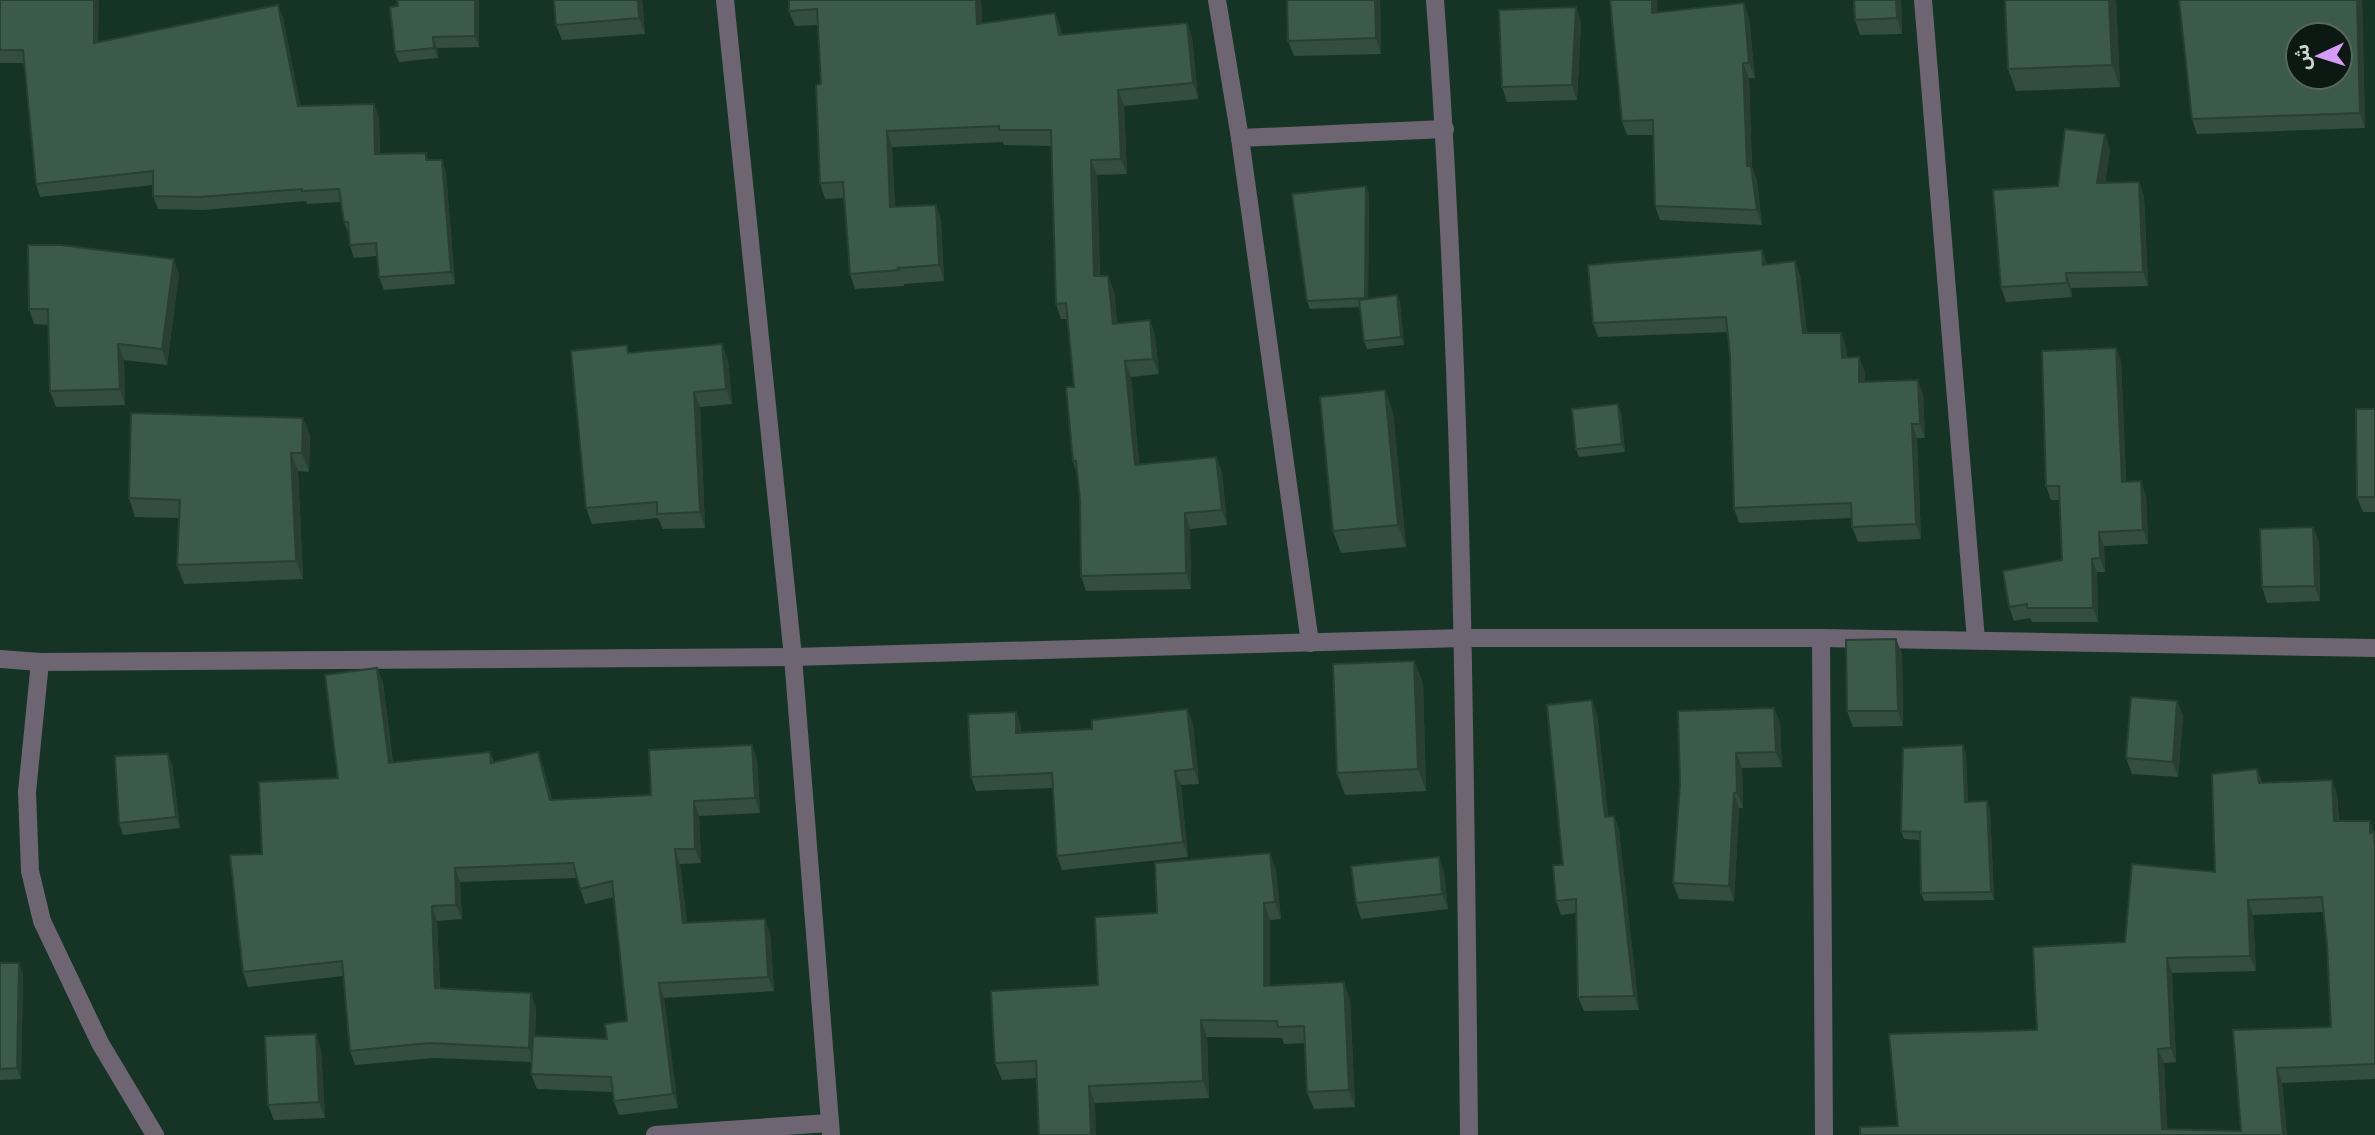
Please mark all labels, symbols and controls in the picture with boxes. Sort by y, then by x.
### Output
north arrow [2284,21,2354,91]
text: ش [2289,43,2315,71]

